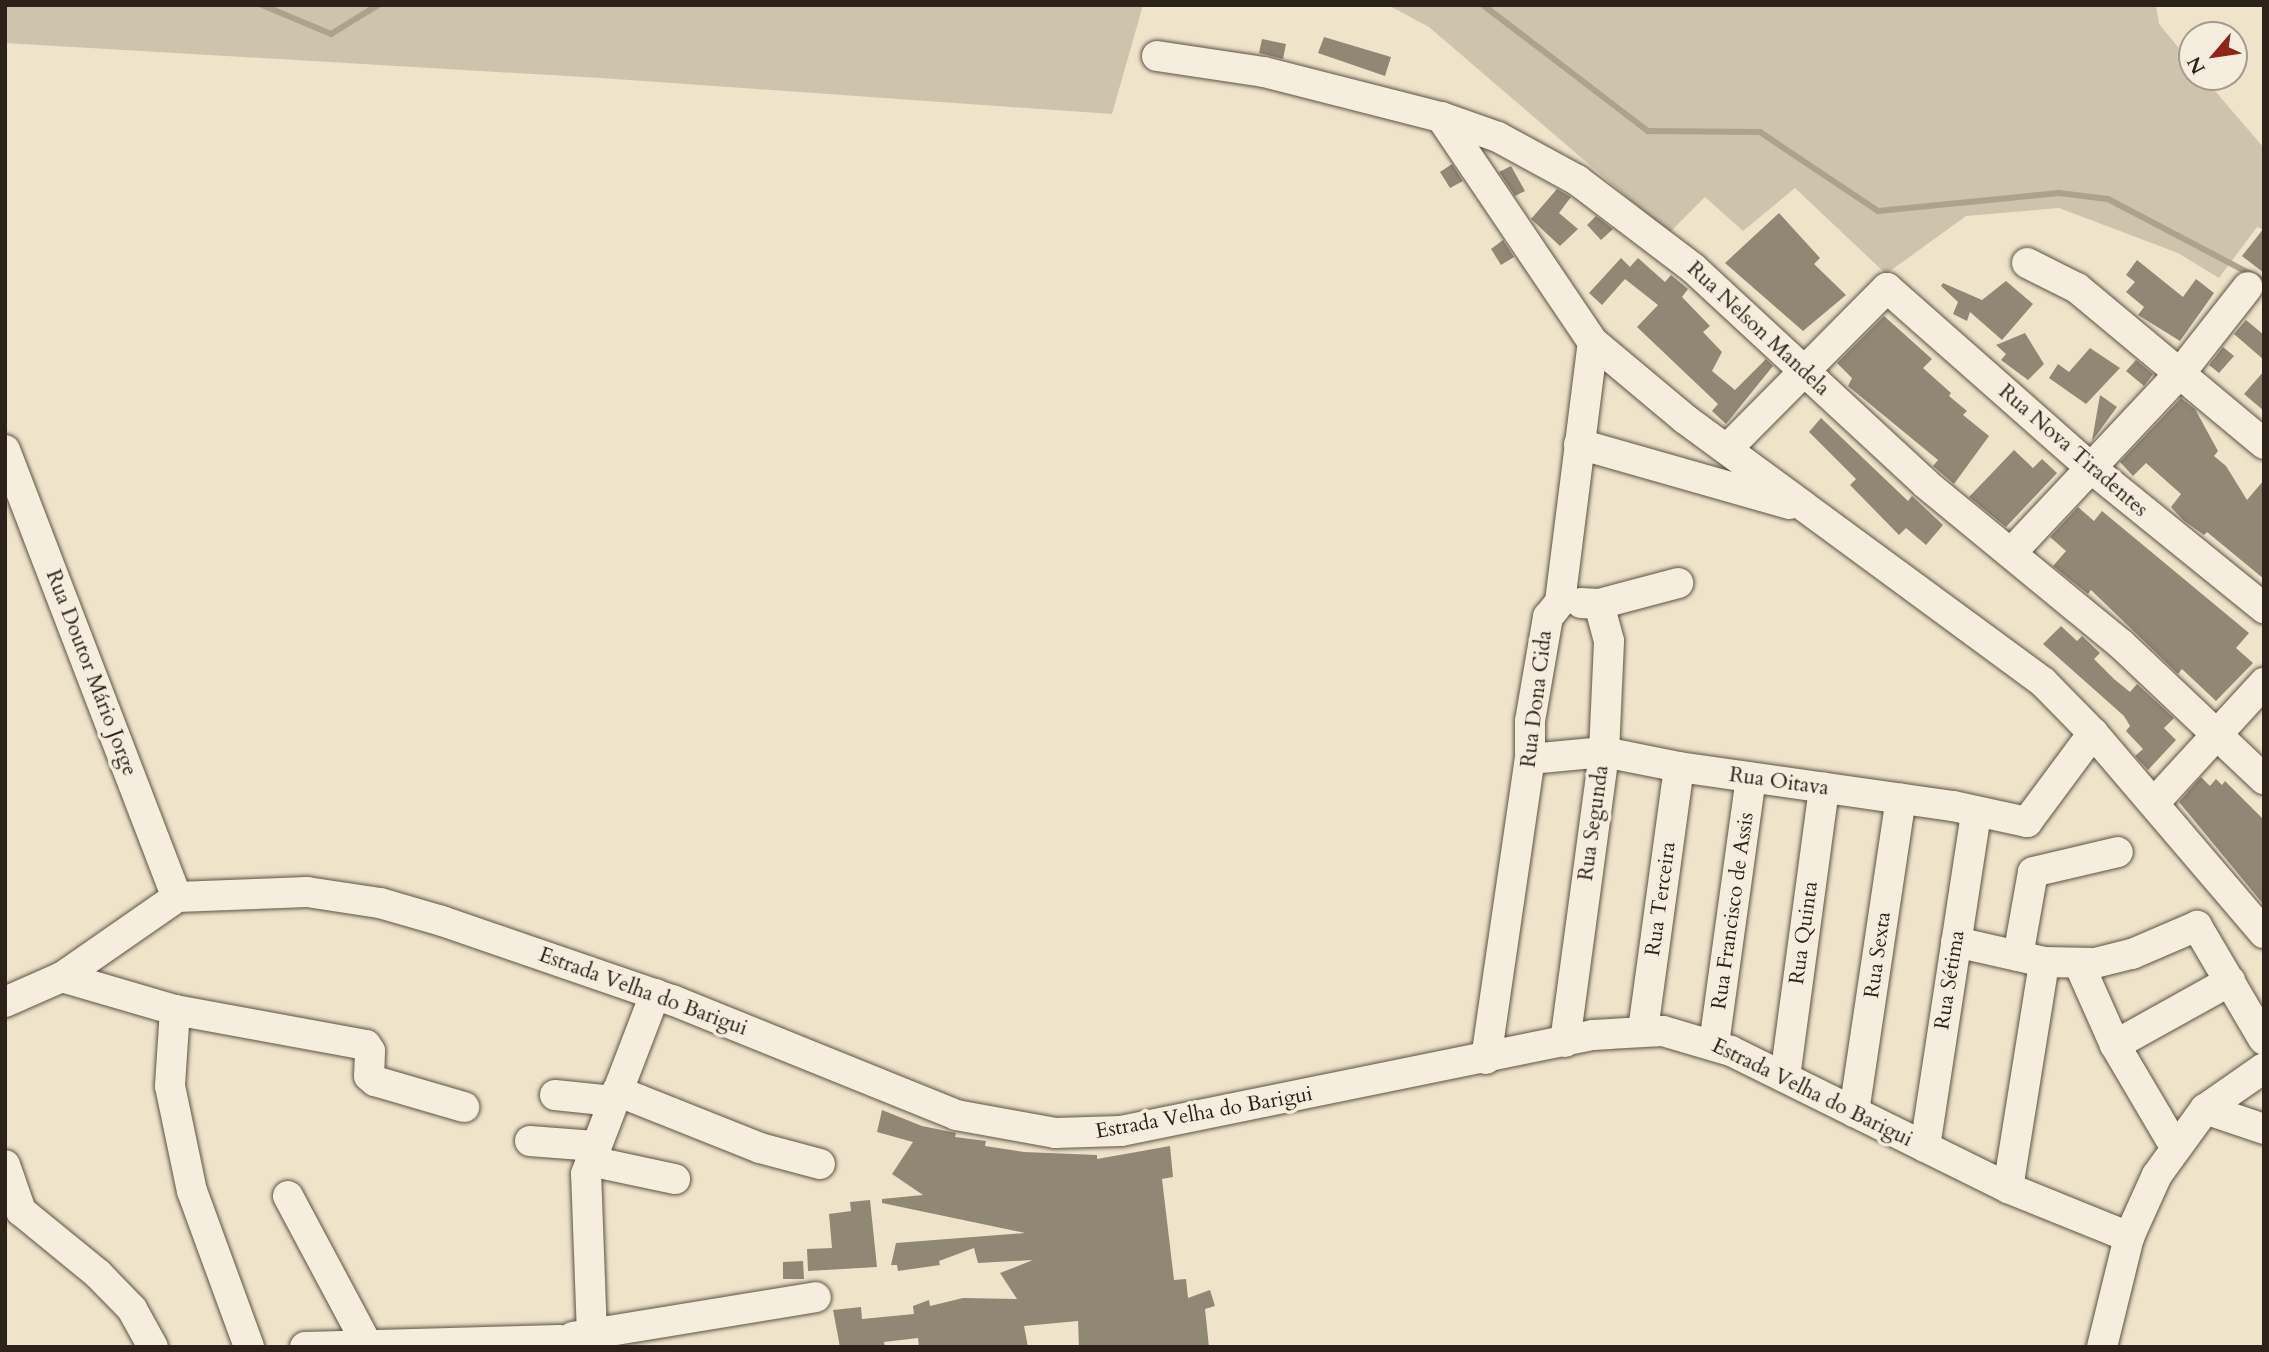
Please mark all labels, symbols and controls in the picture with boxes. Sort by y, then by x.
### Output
north arrow [2178,21,2248,91]
text: N [2181,52,2212,79]
street label: Rua Nelson Mandela [1682,257,1834,401]
street label: Rua Nova Tiradentes [1993,379,2153,523]
street label: Rua Doutor Mário Jorge [40,566,142,780]
street label: Rua Dona Cida [1516,629,1558,769]
street label: Rua Oitava [1728,763,1830,801]
street label: Rua Segunda [1573,764,1615,882]
street label: Rua Francisco de Assis [1707,811,1759,1011]
street label: Rua Terceira [1641,840,1681,958]
street label: Rua Quinta [1784,880,1824,986]
street label: Rua Sexta [1859,910,1897,1000]
street label: Rua Sétima [1930,929,1970,1031]
street label: Estrada Velha do Barigui [535,943,751,1041]
street label: Estrada Velha do Barigui [1708,1033,1916,1153]
street label: Estrada Velha do Barigui [1093,1081,1315,1145]

